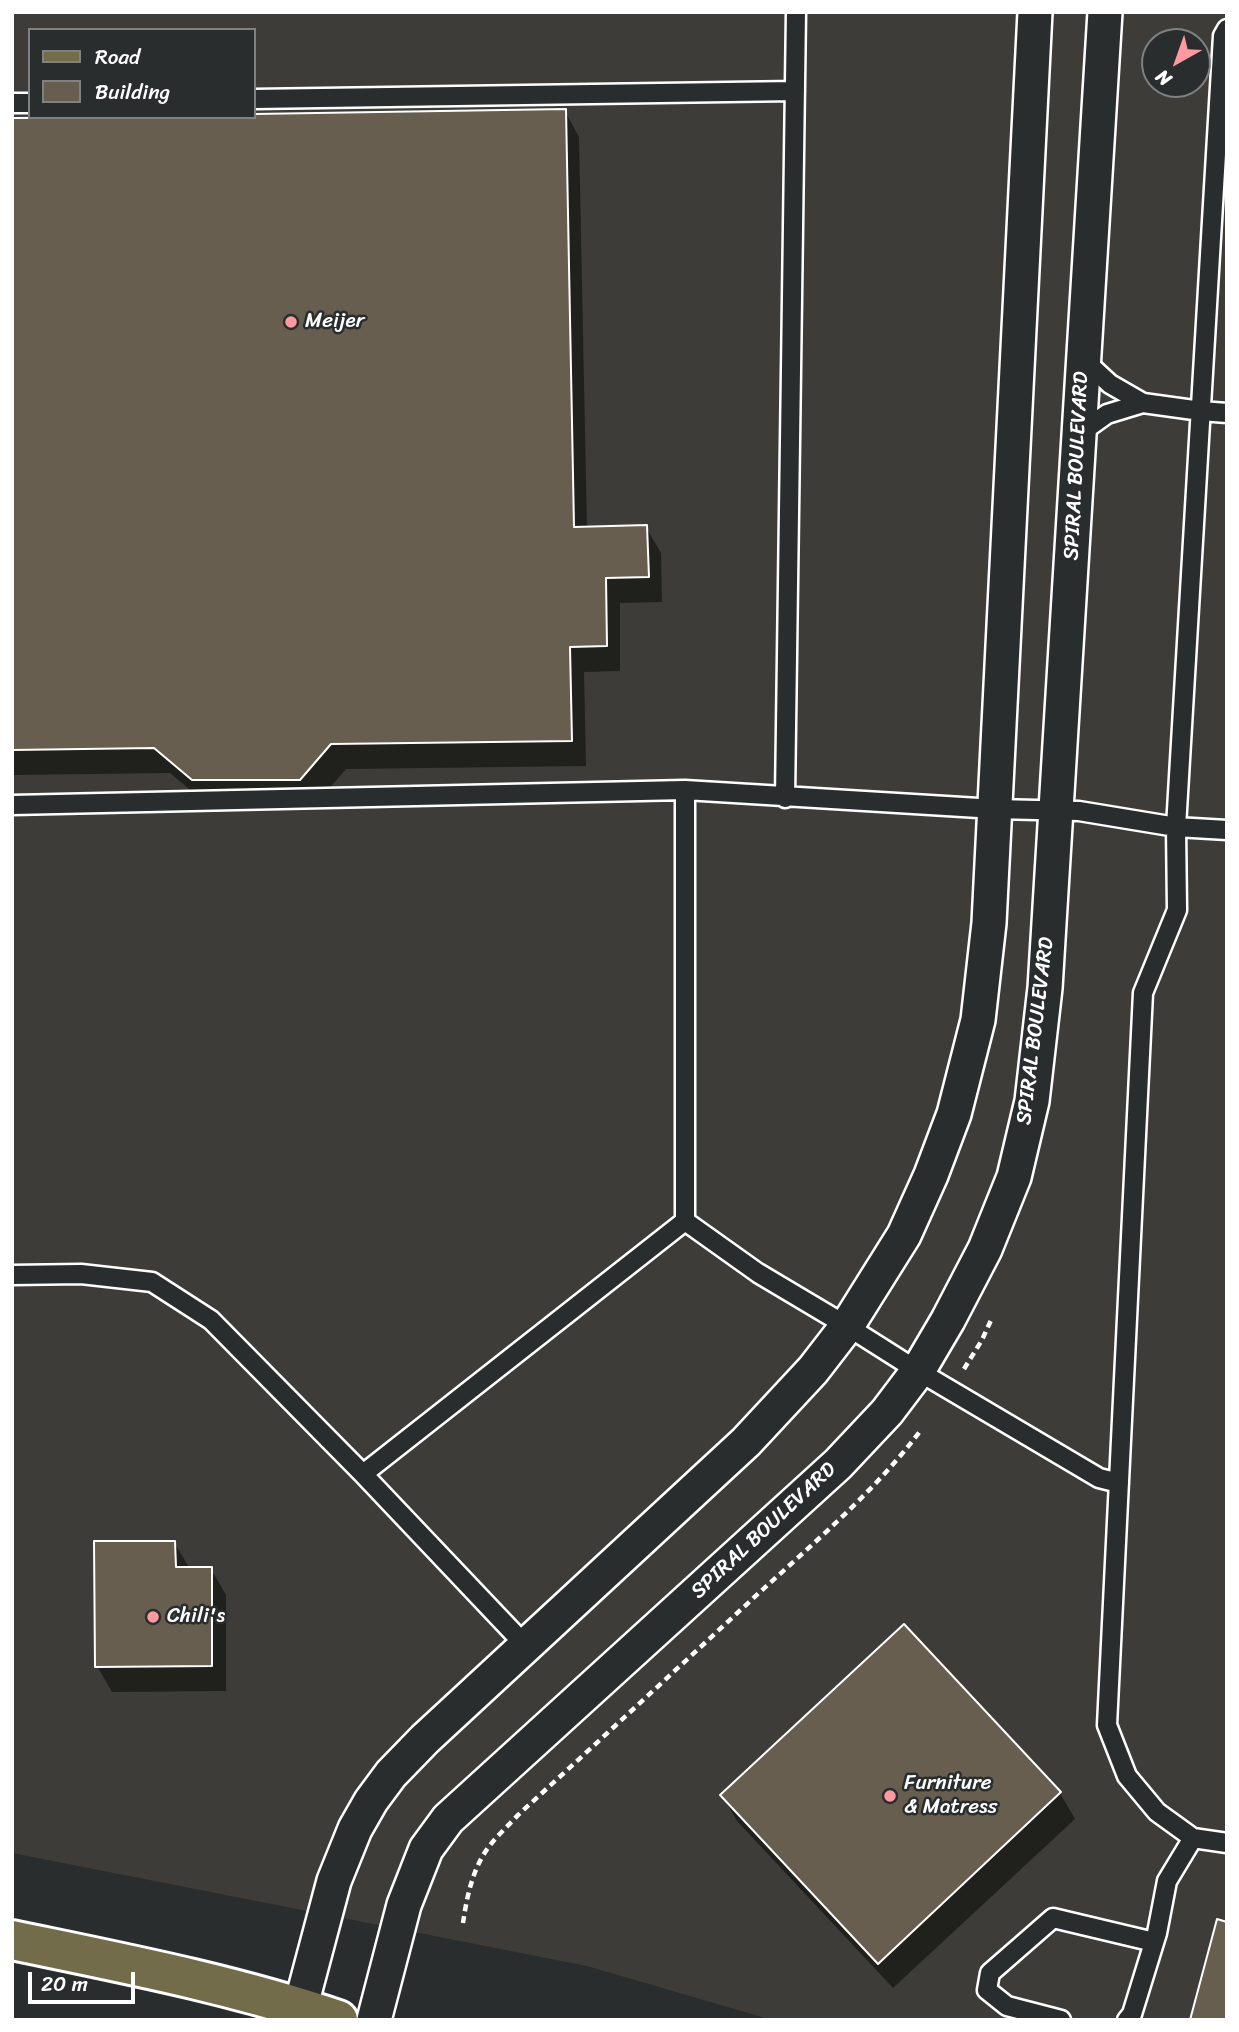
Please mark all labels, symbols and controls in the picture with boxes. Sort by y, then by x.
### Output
legend [28,28,256,119]
north arrow [1141,28,1211,98]
text: Road [95,38,140,76]
text: N [1148,61,1179,95]
text: Building [95,73,170,111]
place label: Meijer [305,309,364,335]
marker: Meijer [283,314,299,330]
street label: SPIRAL BOULEVARD [1059,371,1095,561]
street label: SPIRAL BOULEVARD [1012,936,1060,1126]
street label: SPIRAL BOULEVARD [686,1457,842,1605]
place label: Chili's [167,1604,225,1630]
marker: Chili's [145,1609,161,1625]
place label: Furniture & Matress [904,1771,997,1821]
marker: Furniture & Matress [882,1788,898,1804]
scale bar [32,1958,138,2002]
text: 20 m [41,1965,88,2003]

